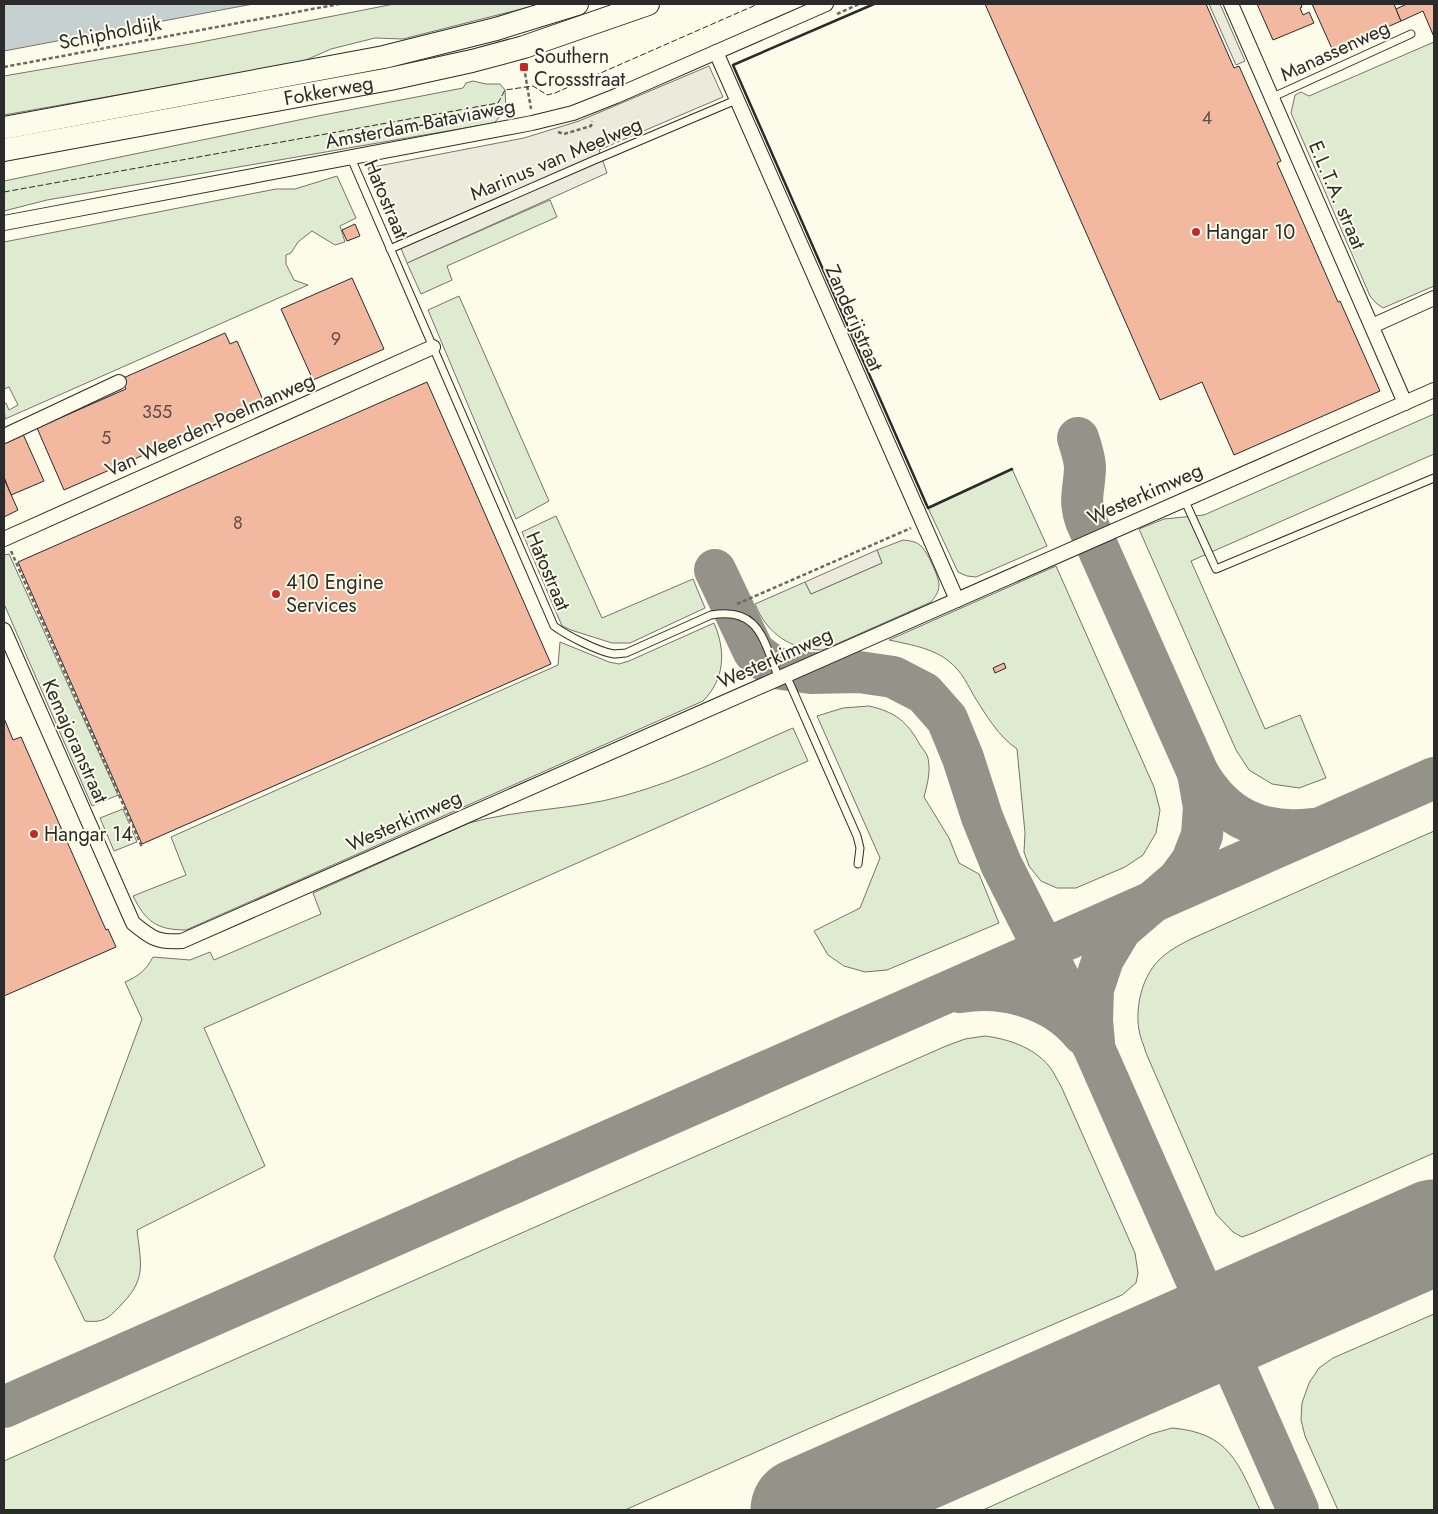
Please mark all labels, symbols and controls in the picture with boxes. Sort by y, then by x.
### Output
street label: Schipholdijk [56,9,164,57]
street label: Manassenweg [1276,13,1394,89]
place label: Southern Crossstraat [534,42,625,94]
marker: Southern Crossstraat [518,61,530,73]
street label: Fokkerweg [281,68,376,113]
street label: Amsterdam-Bataviaweg [322,91,518,157]
house number: 4 [1202,105,1212,131]
street label: Marinus van Meelweg [466,110,646,208]
street label: E.L.T.A. straat [1301,136,1373,254]
street label: Hatostraat [356,155,416,243]
place label: Hangar 10 [1206,218,1295,247]
marker: Hangar 10 [1190,226,1202,238]
street label: Zanderijstraat [818,260,890,376]
house number: 9 [331,326,341,352]
street label: Van Weerden-Poelmanweg [101,366,319,484]
house number: 355 [142,399,172,425]
house number: 5 [101,425,111,451]
street label: Westerkimweg [1083,456,1207,532]
house number: 8 [233,510,243,536]
street label: Hatostraat [518,527,578,615]
place label: 410 Engine Services [286,568,384,620]
marker: 410 Engine Services [270,588,282,600]
street label: Westerkimweg [713,620,837,696]
street label: Kemajoranstraat [35,674,115,808]
street label: Westerkimweg [342,783,466,859]
place label: Hangar 14 [44,820,133,849]
marker: Hangar 14 [28,828,40,840]

